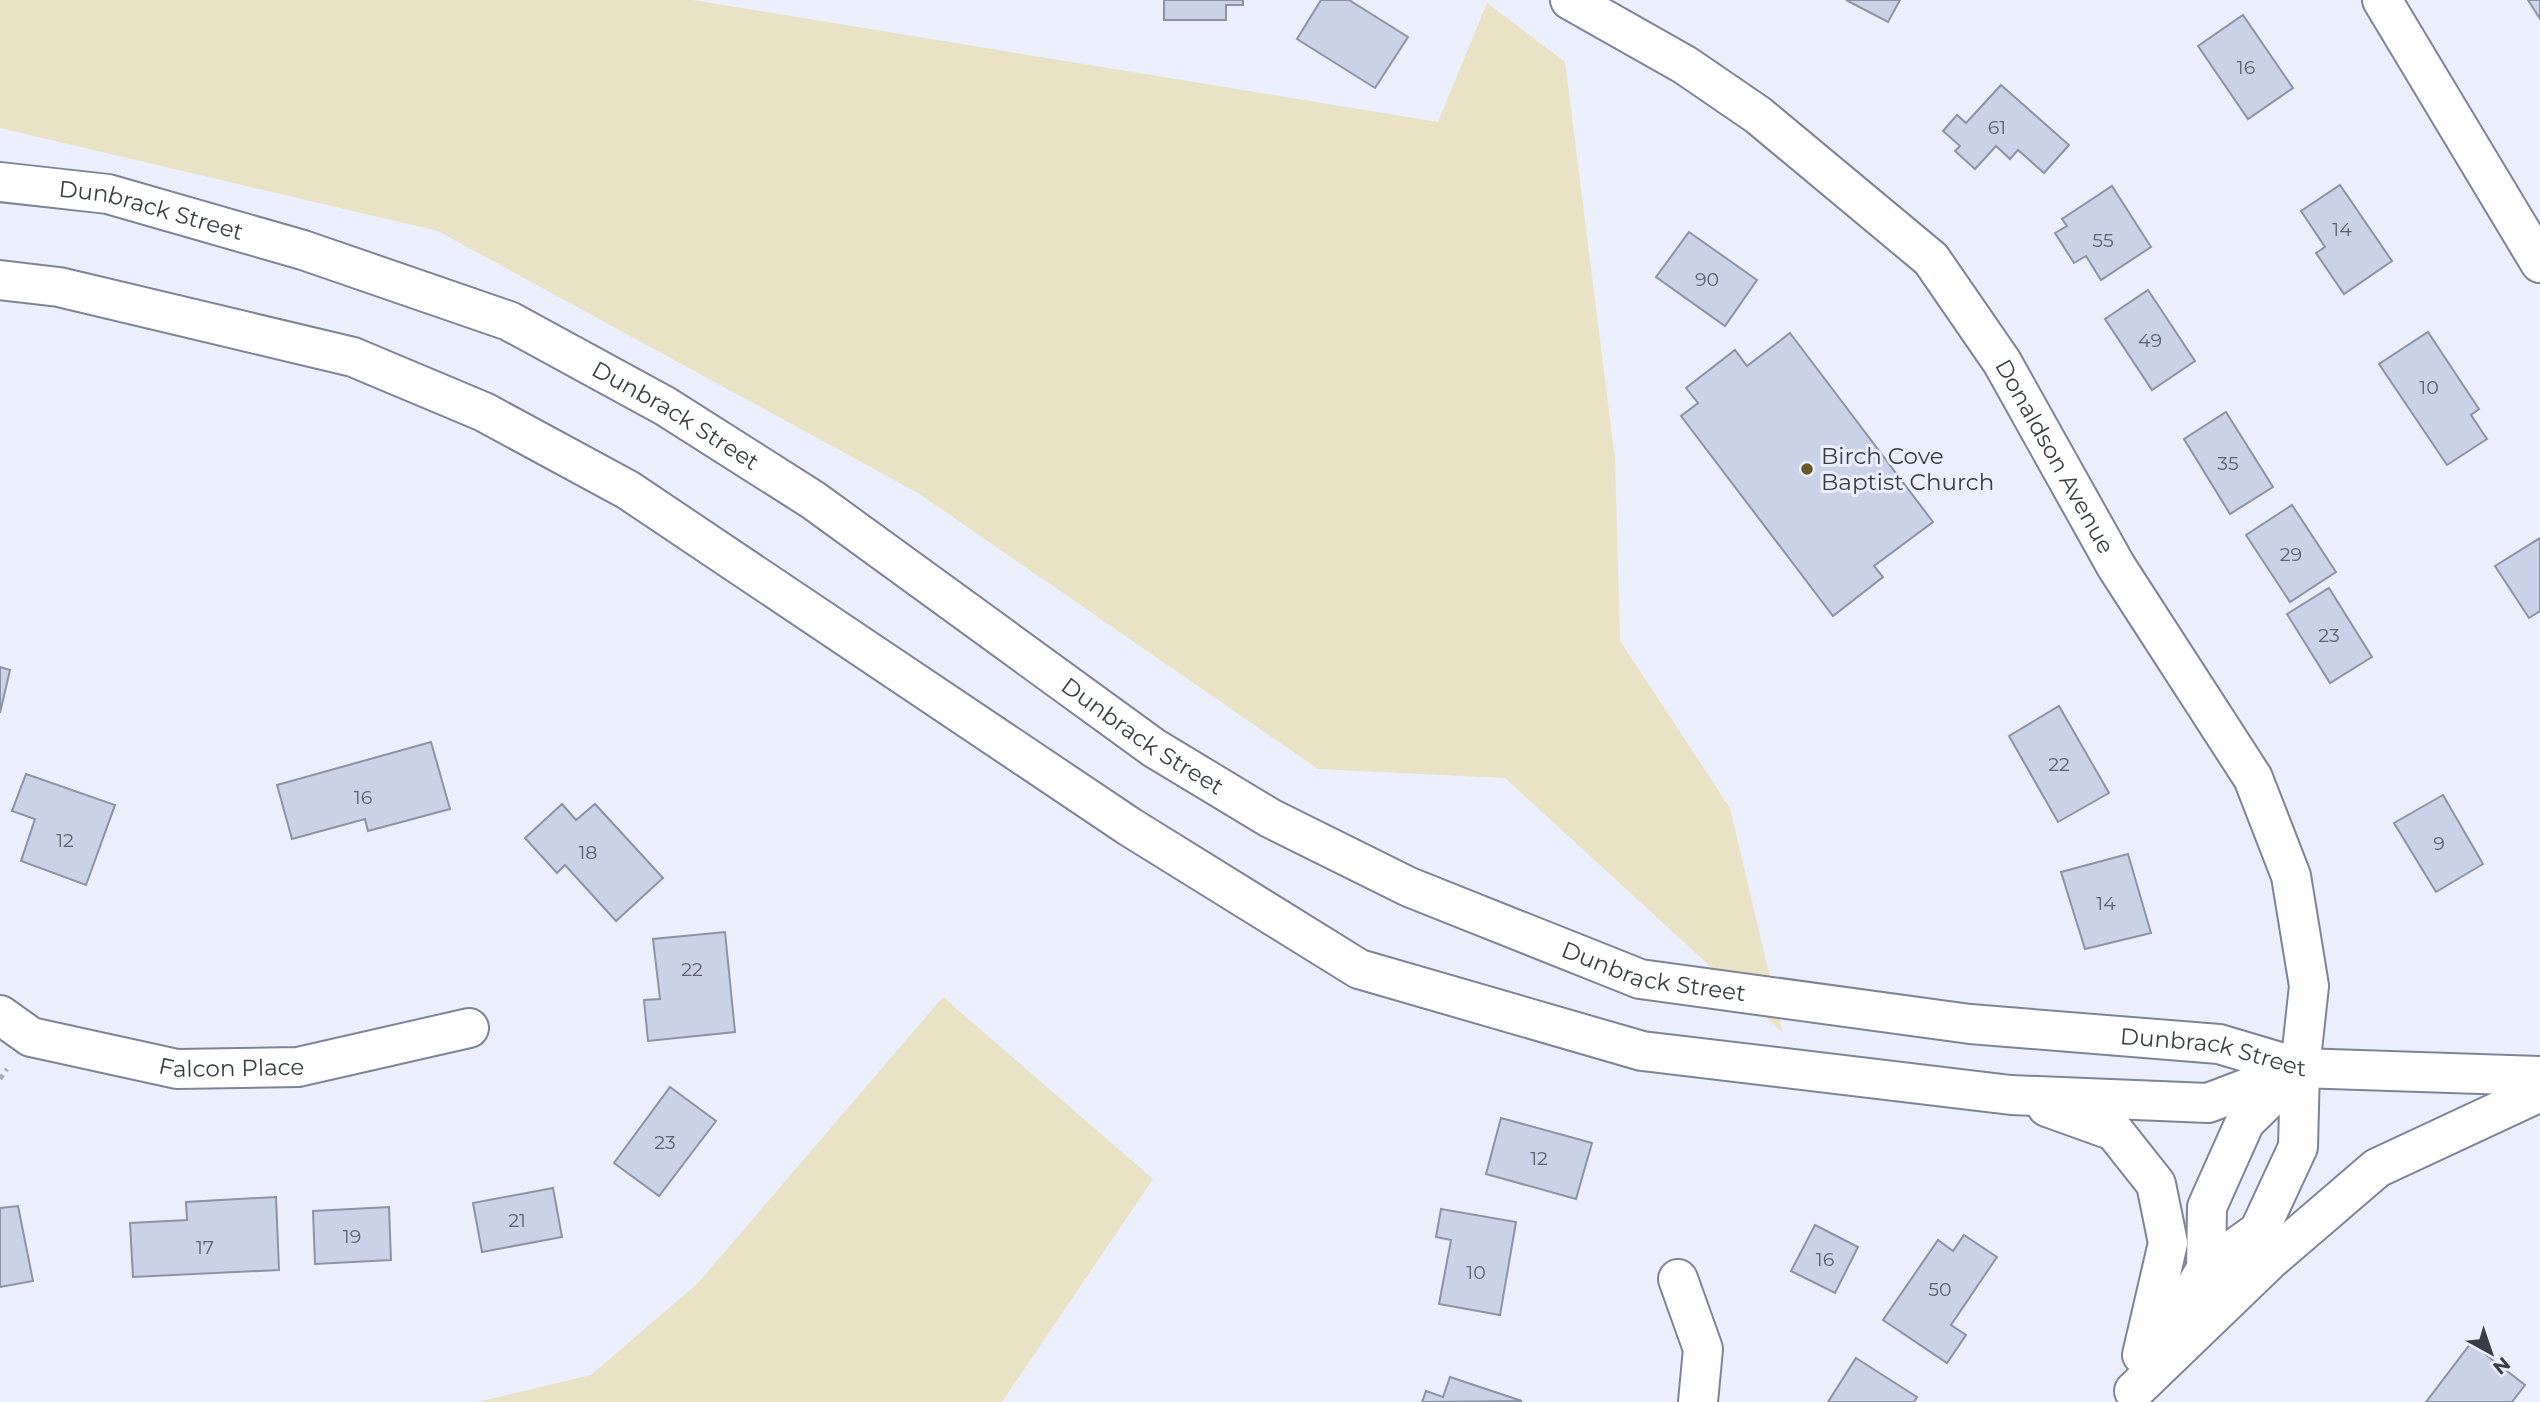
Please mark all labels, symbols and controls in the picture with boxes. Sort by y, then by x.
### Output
house number: 16 [2237,56,2255,79]
house number: 61 [1988,116,2006,139]
street label: Dunbrack Street [57,175,247,246]
house number: 14 [2332,218,2352,241]
house number: 55 [2092,229,2114,252]
house number: 90 [1695,268,1719,291]
house number: 49 [2138,329,2162,352]
street label: Donaldson Avenue [1989,354,2120,559]
street label: Dunbrack Street [587,355,764,476]
house number: 10 [2419,376,2439,399]
place label: Birch Cove Baptist Church [1821,442,1994,496]
house number: 35 [2217,452,2239,475]
marker: Birch Cove Baptist Church [1799,461,1815,477]
house number: 29 [2280,543,2302,566]
house number: 23 [2318,624,2340,647]
street label: Dunbrack Street [1056,671,1229,801]
house number: 22 [2048,753,2070,776]
house number: 16 [354,786,372,809]
house number: 12 [56,829,74,852]
house number: 9 [2433,832,2445,855]
house number: 18 [579,841,597,864]
house number: 14 [2096,892,2116,915]
street label: Dunbrack Street [1558,935,1747,1007]
house number: 22 [681,958,703,981]
street label: Dunbrack Street [2119,1022,2307,1082]
street label: Falcon Place [156,1051,305,1083]
house number: 23 [654,1131,676,1154]
house number: 12 [1530,1147,1548,1170]
house number: 21 [508,1209,526,1232]
house number: 19 [343,1225,361,1248]
house number: 17 [196,1236,214,1259]
house number: 16 [1816,1248,1834,1271]
house number: 10 [1466,1261,1486,1284]
house number: 50 [1928,1278,1952,1301]
north arrow [2456,1318,2526,1388]
text: N [2488,1352,2515,1379]

